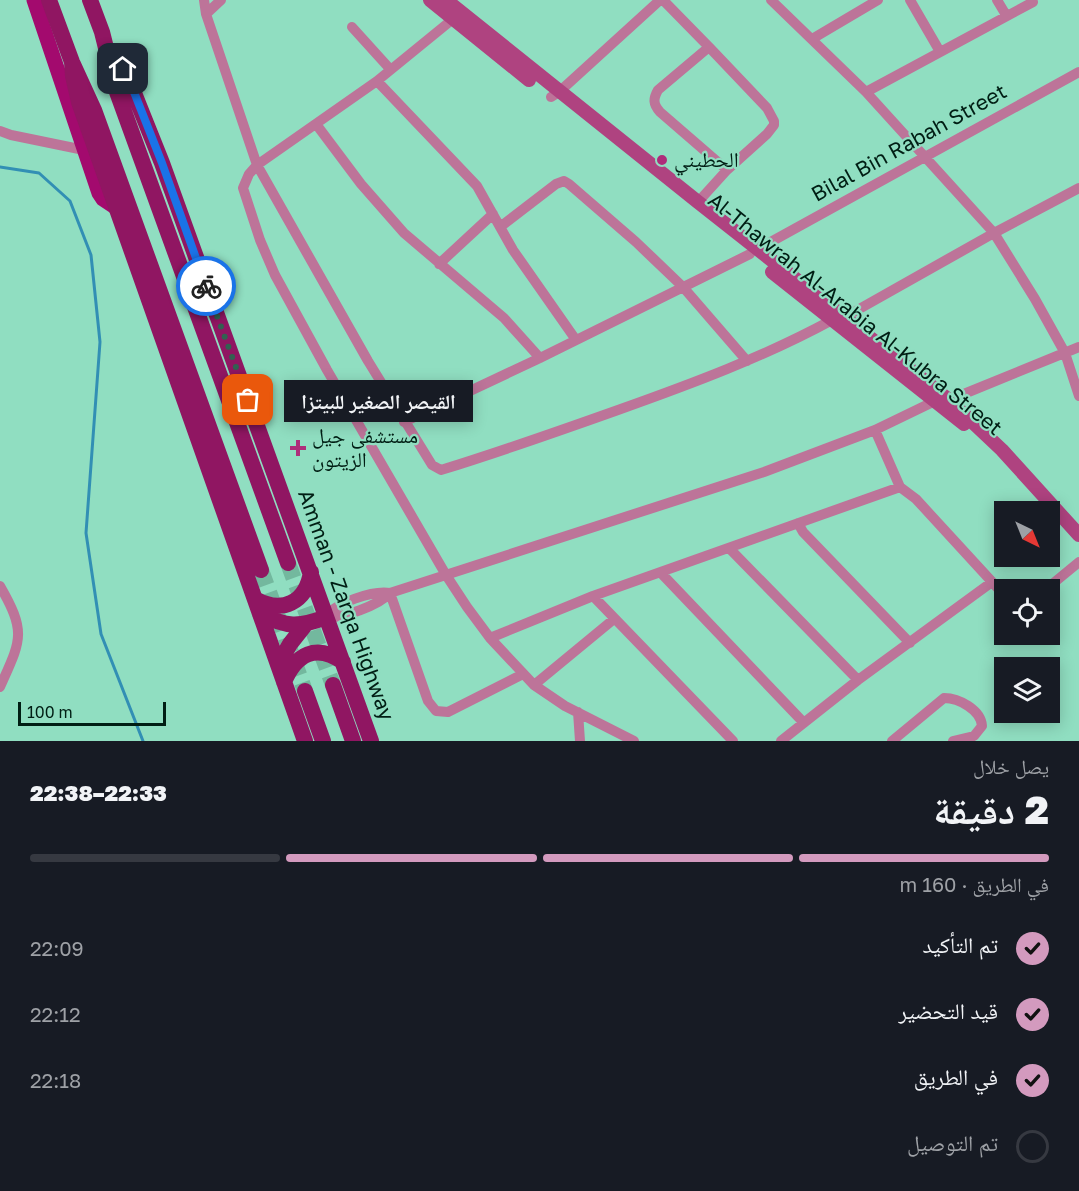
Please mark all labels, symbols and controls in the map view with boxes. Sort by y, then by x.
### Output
pin [97,43,148,94]
icon: home [106,52,139,85]
street label: Bilal Bin Rabah Street [806,78,1011,207]
place label: الحطيني [674,146,739,176]
marker: الحطيني [655,153,669,167]
street label: Al-Thawrah Al-Arabia Al-Kubra Street [703,186,1008,440]
courier [176,256,236,316]
icon: bike [190,270,223,303]
pin [222,374,273,425]
callout: القيصر الصغير للبيتزا [284,379,473,421]
icon: bag [231,383,264,416]
text: القيصر الصغير للبيتزا [301,389,456,413]
place label: مستشفى جيل الزيتون [312,422,418,472]
marker: مستشفى جيل الزيتون [289,439,307,457]
street label: Amman - Zarqa Highway [293,486,401,724]
north arrow [994,501,1060,567]
map controls [994,501,1060,723]
button: locate [994,579,1060,645]
button: layers [994,657,1060,723]
scale bar [18,699,166,726]
text: 100 m [27,702,73,722]
text: يصل خلال [973,754,1049,778]
text: 22:33–22:38 [30,779,167,806]
text: 2 دقيقة [933,786,1049,833]
text: في الطريق · 160 m [900,872,1049,896]
text: تم التأكيد [922,931,998,958]
icon: check [1016,932,1049,965]
text: 22:09 [30,936,84,960]
text: قيد التحضير [899,997,998,1024]
icon: check [1016,998,1049,1031]
text: 22:12 [30,1002,81,1026]
text: في الطريق [914,1063,998,1090]
icon: check [1016,1064,1049,1097]
text: 22:18 [30,1068,81,1092]
text: تم التوصيل [907,1129,998,1156]

